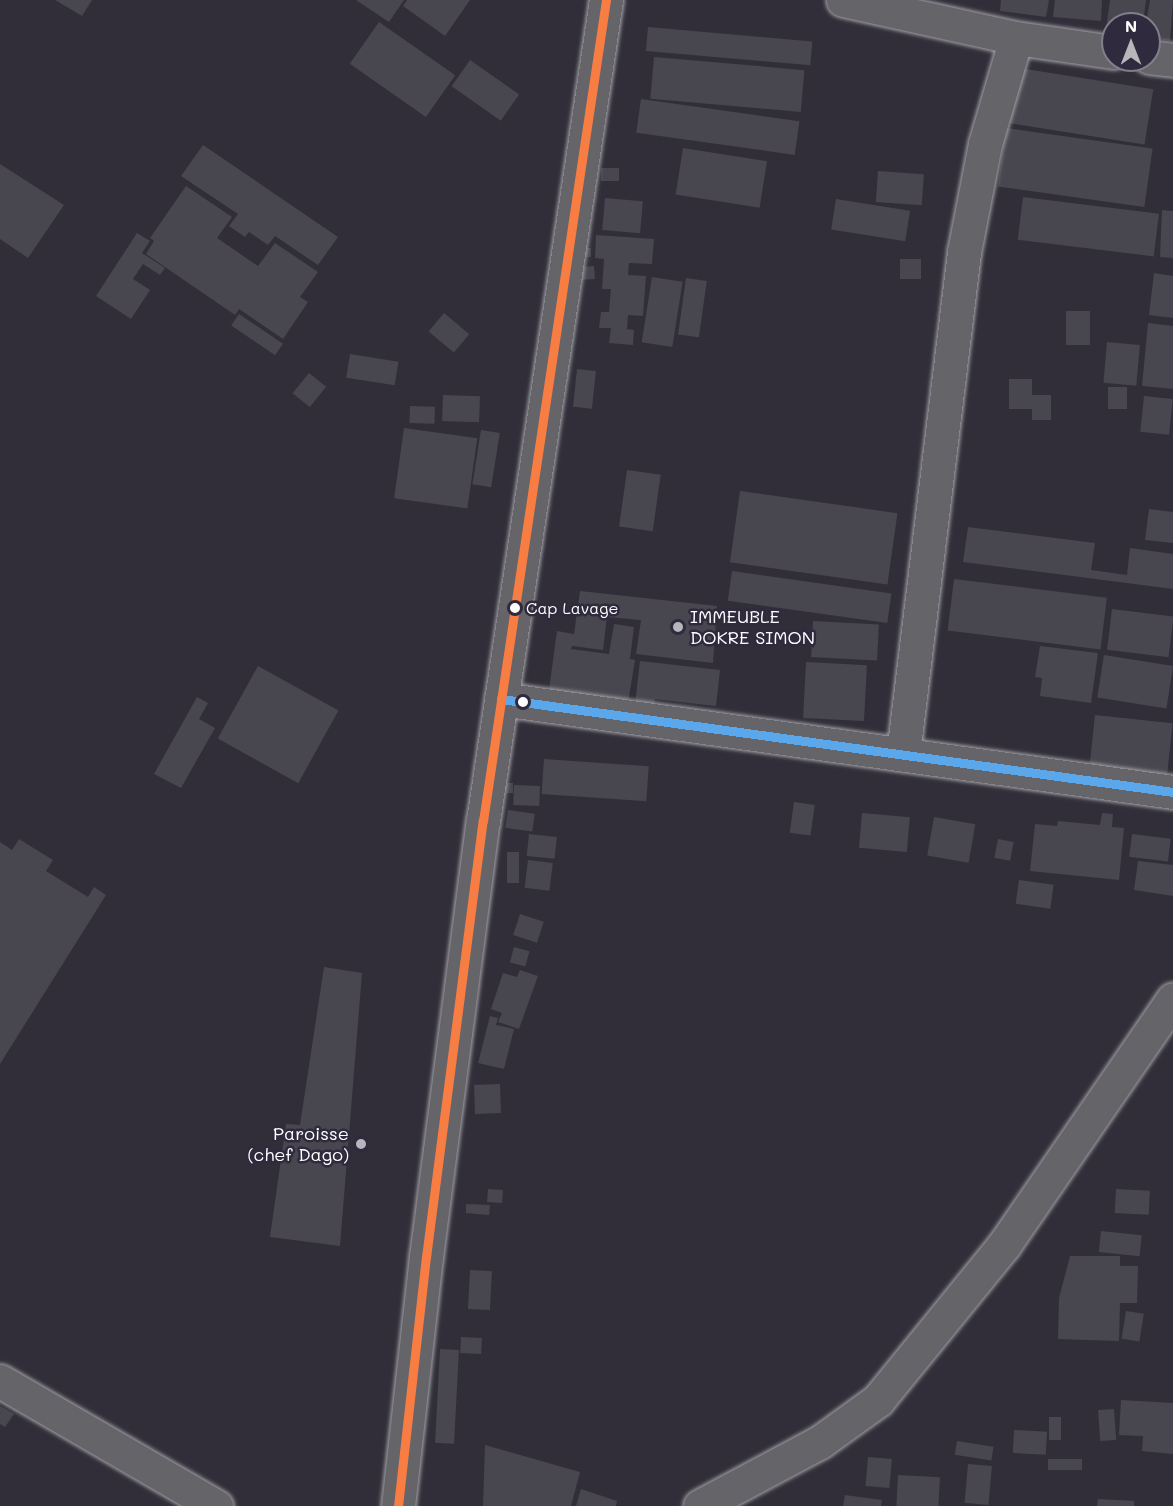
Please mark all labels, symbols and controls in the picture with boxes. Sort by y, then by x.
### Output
north arrow [1101,12,1161,72]
text: N [1125,15,1137,36]
place label: Cap Lavage [526,598,618,618]
marker: Cap Lavage [509,602,521,614]
place label: IMMEUBLE DOKRE SIMON [690,606,815,648]
marker: IMMEUBLE DOKRE SIMON [671,620,685,634]
unlabelled marker [517,696,529,708]
place label: Paroisse (chef Dago) [247,1123,349,1166]
marker: Paroisse (chef Dago) [354,1137,368,1151]

